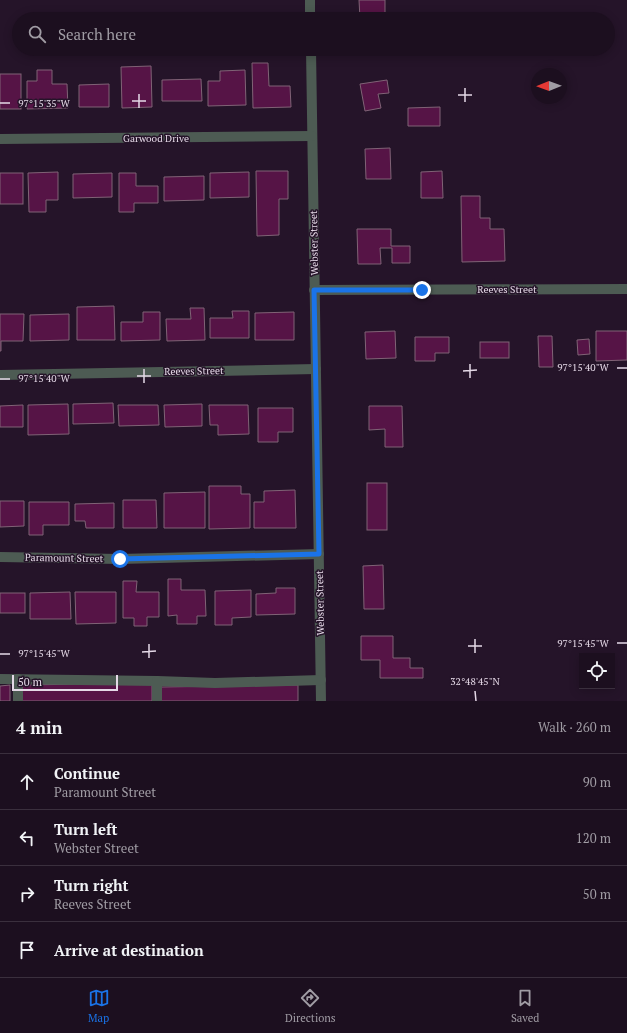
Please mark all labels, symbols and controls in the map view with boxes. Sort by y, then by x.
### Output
search box [12,12,615,56]
icon: search [26,23,48,45]
text: Search here [58,24,136,44]
north arrow [531,68,567,104]
text: 97°15'35"W [18,97,70,110]
street label: Garwood Drive [123,132,189,145]
street label: Webster Street [307,210,321,276]
route end [413,281,431,299]
street label: Reeves Street [477,283,537,296]
text: 97°15'40"W [557,361,609,374]
street label: Reeves Street [164,364,224,378]
text: 97°15'40"W [18,372,70,385]
route start [111,550,129,568]
street label: Paramount Street [25,551,104,565]
street label: Webster Street [313,570,327,636]
text: 97°15'45"W [557,637,609,650]
text: 97°15'45"W [18,647,70,660]
map controls [579,653,615,689]
button: locate [579,653,615,689]
scale bar [12,673,118,692]
text: 50 m [18,675,42,689]
text: 32°48'45"N [450,675,500,688]
text: 4 min [16,716,63,739]
text: Walk · 260 m [538,718,611,736]
text: Continue [54,763,120,783]
icon: ahead [16,771,38,793]
text: 90 m [583,773,611,791]
text: Paramount Street [54,783,156,801]
text: Turn left [54,819,118,839]
icon: left [16,827,38,849]
text: 120 m [576,829,611,847]
text: Webster Street [54,839,139,857]
text: Turn right [54,875,129,895]
icon: right [16,883,38,905]
text: 50 m [583,885,611,903]
text: Reeves Street [54,895,131,913]
icon: arrive [16,939,38,961]
text: Arrive at destination [54,940,204,960]
tab: Map [88,987,110,1025]
tab: Directions [285,987,336,1025]
tab: Saved [511,987,539,1025]

